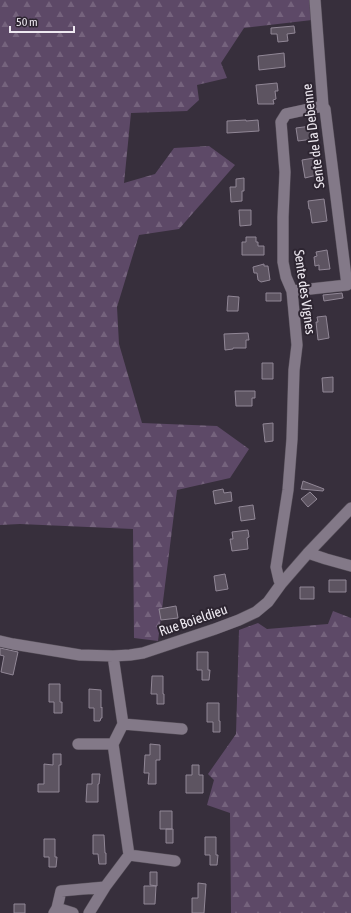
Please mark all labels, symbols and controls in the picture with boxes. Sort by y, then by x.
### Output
scale bar [10,8,74,34]
text: 50 m [16,15,38,29]
street label: Sente de la Debenne [299,83,327,189]
street label: Sente des Vignes [291,249,319,335]
street label: Rue Boieldieu [157,601,229,639]

